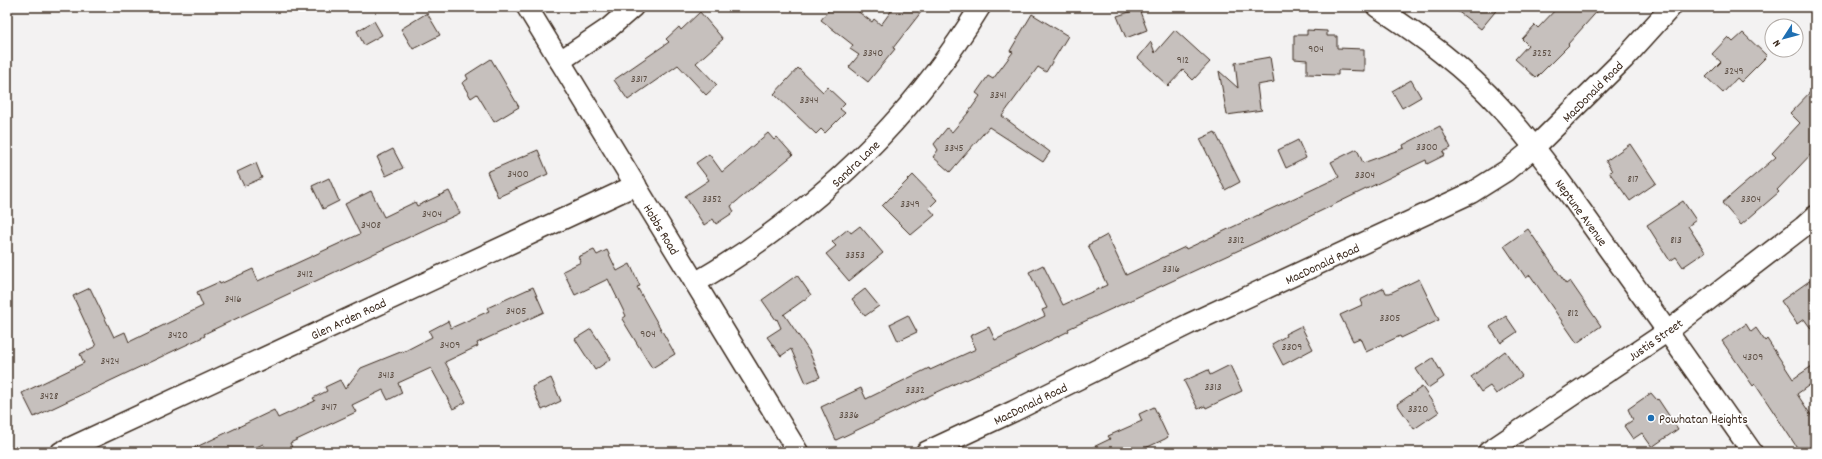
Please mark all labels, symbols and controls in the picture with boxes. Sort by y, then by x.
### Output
north arrow [1764,18,1804,58]
text: N [1769,35,1786,50]
house number: 904 [1308,42,1324,58]
house number: 3340 [863,46,883,62]
house number: 3252 [1532,46,1552,62]
house number: 912 [1177,53,1189,69]
street label: MacDonald Road [1559,58,1629,128]
house number: 3249 [1724,64,1744,80]
house number: 3317 [631,72,647,88]
house number: 3341 [990,88,1006,104]
house number: 3344 [800,93,818,109]
street label: Sandra Lane [828,137,885,193]
house number: 3300 [1416,140,1438,156]
house number: 3345 [944,141,964,157]
house number: 3400 [507,167,529,183]
house number: 3304 [1355,168,1375,184]
house number: 817 [1627,172,1639,188]
street label: Neptune Avenue [1549,176,1611,251]
house number: 3352 [702,192,722,208]
house number: 3304 [1741,192,1761,208]
house number: 3349 [900,197,920,213]
street label: Hobbs Road [637,201,683,259]
house number: 3404 [422,207,442,223]
house number: 3408 [361,218,381,234]
house number: 3312 [1228,233,1245,249]
house number: 813 [1670,233,1682,249]
street label: MacDonald Road [1283,240,1363,291]
house number: 3353 [845,248,865,264]
house number: 3316 [1162,262,1180,278]
house number: 3412 [297,267,314,283]
house number: 3416 [224,292,242,308]
street label: Glen Arden Road [308,294,390,346]
house number: 3405 [506,304,526,320]
house number: 812 [1567,306,1579,322]
house number: 3305 [1380,311,1400,327]
street label: Justis Street [1625,315,1688,367]
house number: 904 [640,327,656,343]
house number: 3420 [168,328,188,344]
house number: 3409 [440,338,460,354]
house number: 3309 [1282,340,1302,356]
house number: 4309 [1743,350,1763,366]
house number: 3424 [101,354,119,370]
house number: 3413 [378,368,394,384]
street label: MacDonald Road [991,379,1071,431]
house number: 3313 [1204,380,1222,396]
house number: 3332 [905,383,925,399]
house number: 3428 [40,389,58,405]
house number: 3417 [321,400,337,416]
house number: 3320 [1408,402,1428,418]
house number: 3336 [839,408,859,424]
place label: Powhatan Heights [1659,411,1748,430]
marker: Powhatan Heights [1646,413,1656,423]

